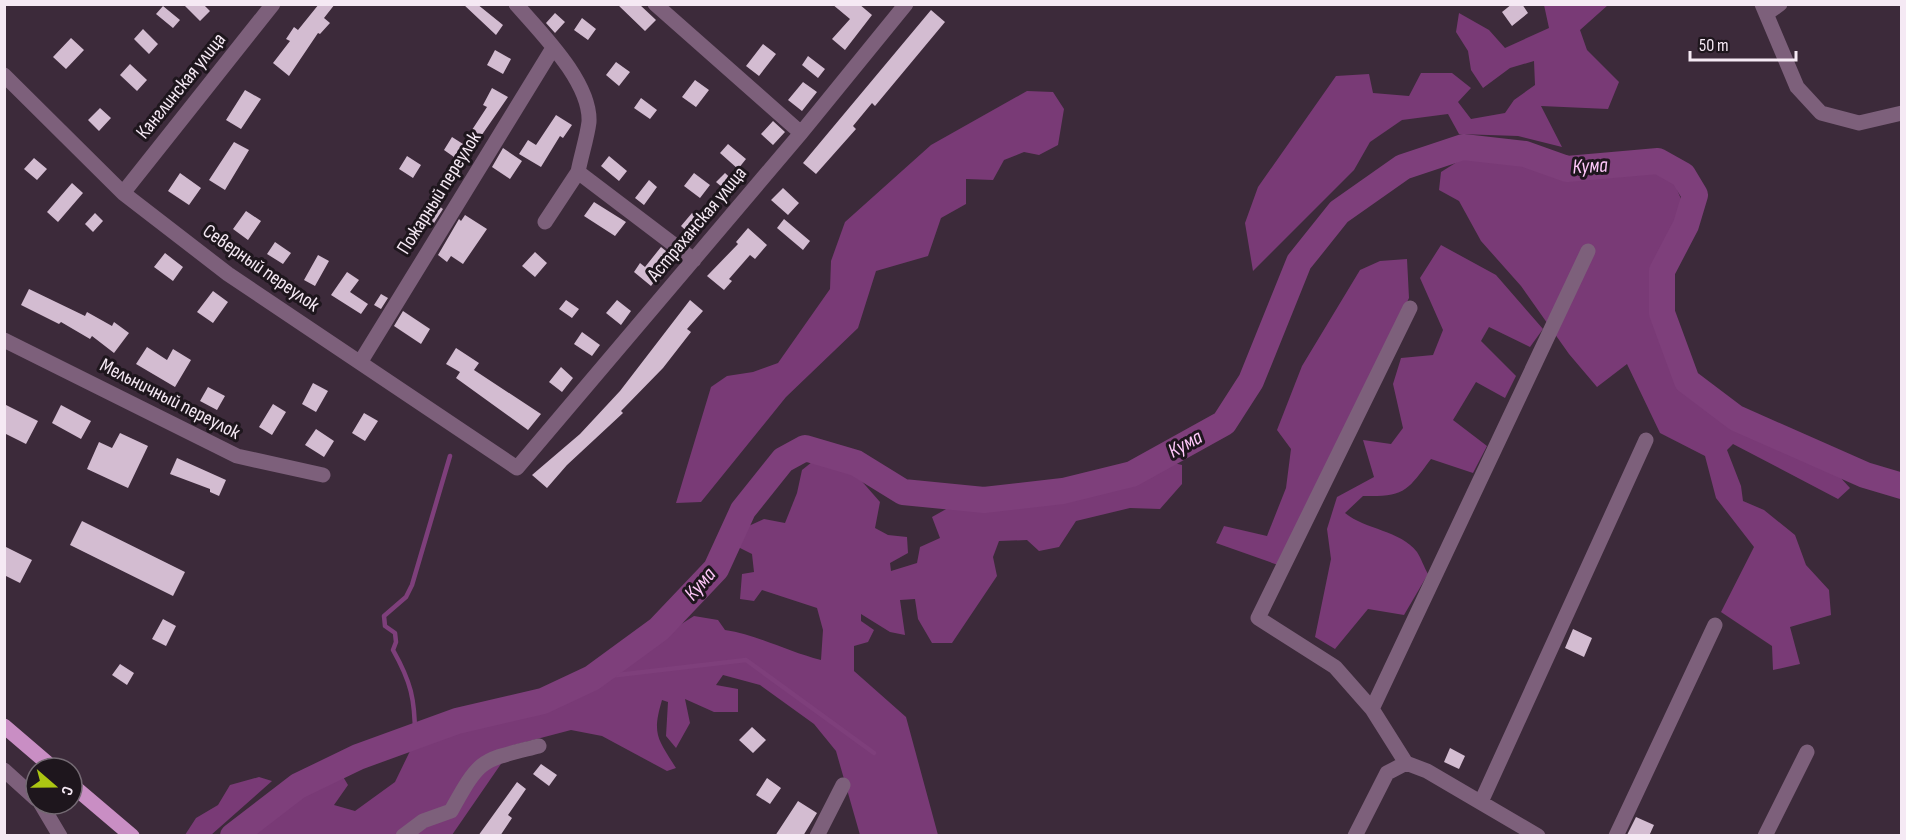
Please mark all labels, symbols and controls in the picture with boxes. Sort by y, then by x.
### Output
scale bar [1690,24,1796,62]
street label: Канглинская улица [131,28,231,144]
text: 50 m [1699,35,1729,56]
street label: Пожарный переулок [392,127,486,259]
water label: Кума [1572,153,1609,179]
street label: Астраханская улица [642,162,752,287]
street label: Северный переулок [198,219,324,317]
street label: Мельничный переулок [96,353,245,445]
water label: Кума [1163,424,1207,464]
water label: Кума [679,562,721,606]
north arrow [24,756,84,816]
text: С [56,784,77,798]

